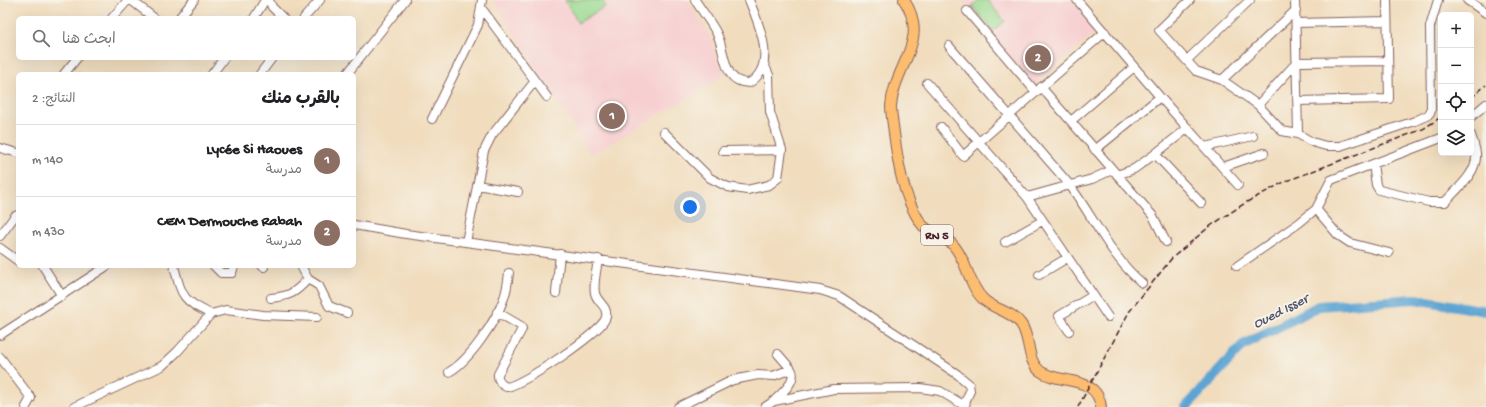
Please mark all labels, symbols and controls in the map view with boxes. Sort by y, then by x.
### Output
map controls [1438,12,1474,156]
button: + [1438,12,1474,48]
search box [16,16,356,60]
icon: search [30,27,52,49]
text: ابحث هنا [62,31,116,49]
pin: 2 [1025,43,1051,73]
button: − [1438,48,1474,84]
button: locate [1438,84,1474,120]
text: بالقرب منك [261,90,340,110]
text: النتائج: 2 [32,92,76,107]
pin: 1 [599,101,625,131]
button: layers [1438,120,1474,156]
text: Lycée Si Haoues [206,141,302,159]
text: 140 m [32,153,63,168]
text: 1 [324,153,330,168]
text: مدرسة [266,163,302,178]
your location [680,197,700,217]
text: CEM Dermouche Rabah [157,213,302,231]
text: 430 m [32,225,65,240]
text: 2 [324,225,330,240]
road number: RN 5 [921,225,953,245]
text: مدرسة [266,235,302,250]
water label: Oued Isser [1251,290,1314,333]

